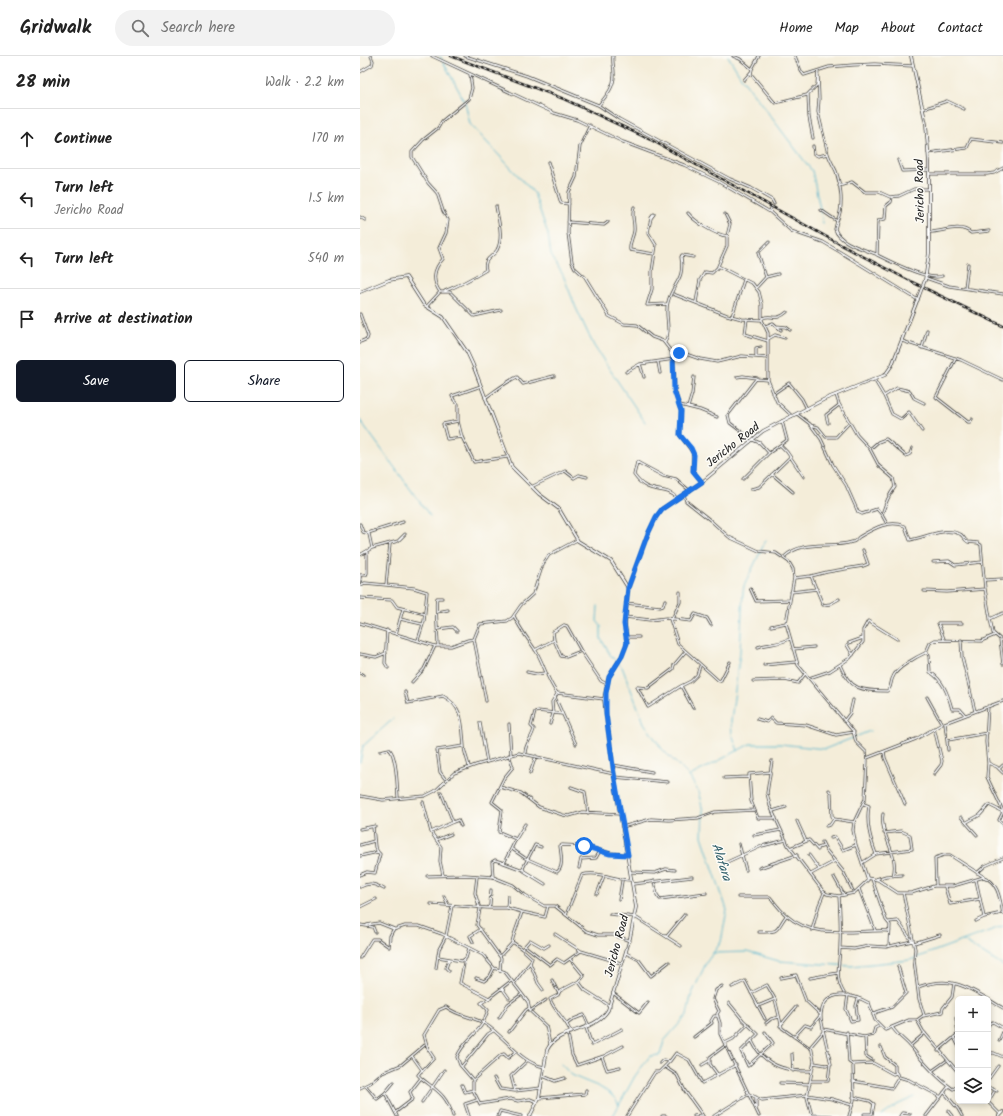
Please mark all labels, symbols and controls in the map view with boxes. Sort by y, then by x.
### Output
search box [115,10,395,46]
text: Gridwalk [20,13,91,43]
text: Search here [161,16,235,40]
icon: search [129,17,151,39]
text: Home [779,17,813,39]
text: Map [835,17,859,39]
text: About [881,17,915,39]
text: Contact [937,17,983,39]
text: 28 min [16,69,70,96]
text: Walk · 2.2 km [265,72,344,93]
text: Continue [54,127,112,151]
icon: ahead [16,128,38,150]
text: 170 m [312,128,344,149]
street label: Jericho Road [910,158,930,223]
text: Turn left [54,176,114,200]
icon: left [16,188,38,210]
text: 1.5 km [308,188,344,209]
text: Jericho Road [54,200,123,221]
text: Turn left [54,247,114,271]
icon: left [16,248,38,270]
text: 540 m [308,248,344,269]
text: Arrive at destination [54,307,193,331]
icon: arrive [16,308,38,330]
route end [670,344,688,362]
button: Save [16,360,176,402]
button: Share [184,360,344,402]
street label: Jericho Road [702,417,765,472]
route start [575,837,593,855]
water label: Alafara [705,840,737,884]
street label: Jericho Road [600,912,635,979]
map controls [955,996,991,1104]
button: + [955,996,991,1032]
button: − [955,1032,991,1068]
button: layers [955,1068,991,1104]

